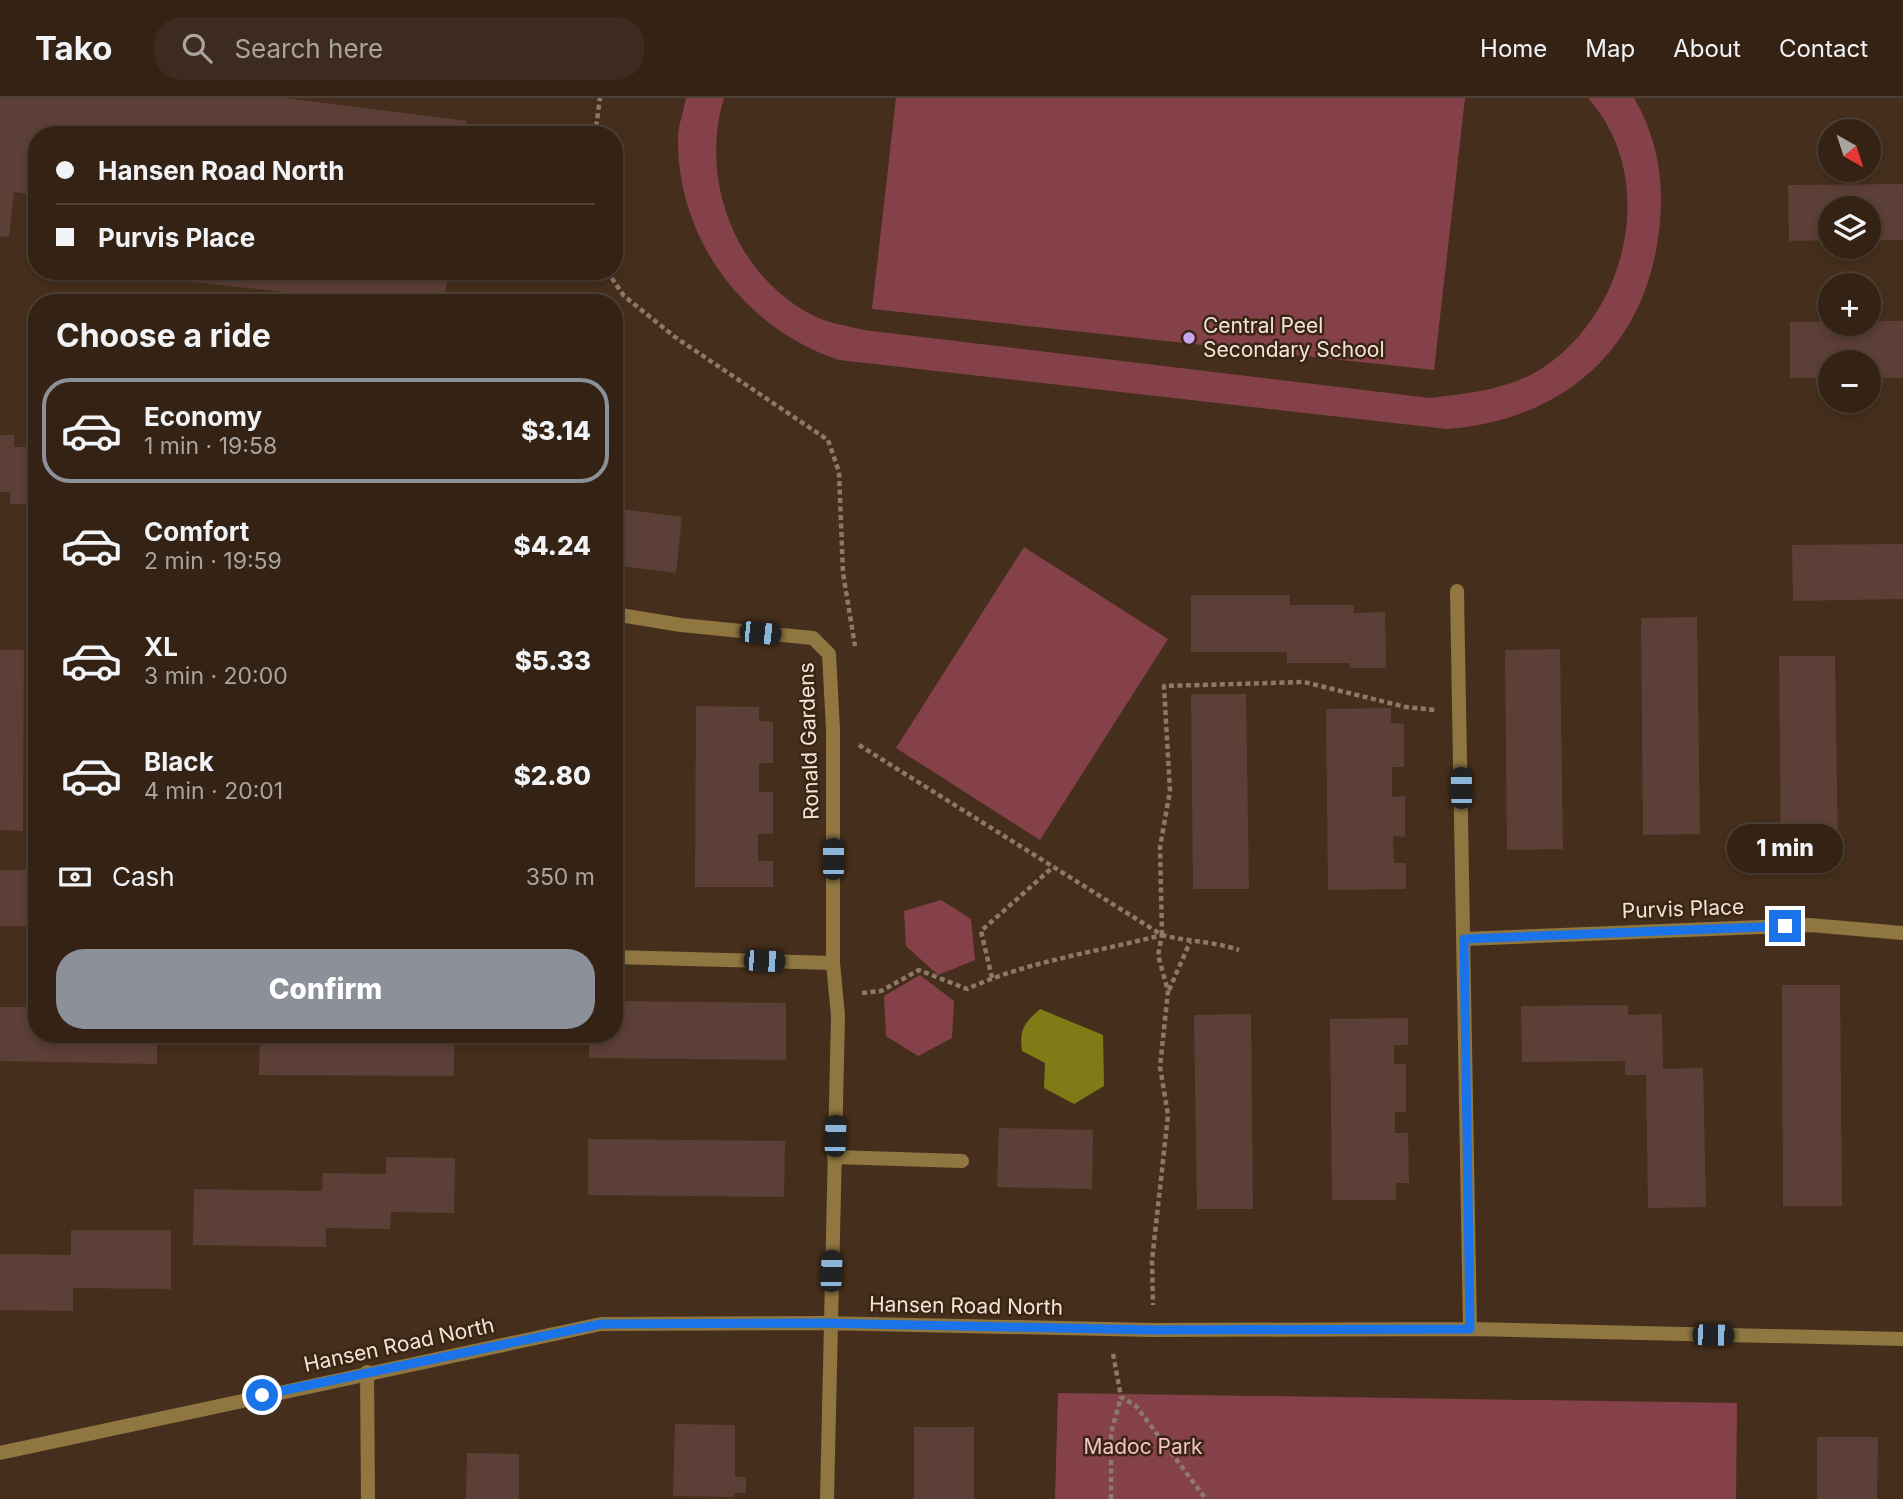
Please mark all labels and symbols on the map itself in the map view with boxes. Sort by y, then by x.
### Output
north arrow [1818,119,1881,182]
place label: Central Peel Secondary School [1203,313,1384,362]
marker: Central Peel Secondary School [1181,330,1197,346]
car [739,620,782,646]
street label: Ronald Gardens [793,662,824,820]
car [1451,767,1472,809]
callout: 1 min [1727,824,1843,874]
car [823,838,844,880]
street label: Purvis Place [1621,894,1745,923]
route end [1769,910,1801,942]
car [743,950,786,972]
car [824,1115,847,1157]
car [820,1250,843,1292]
street label: Hansen Road North [869,1291,1063,1320]
street label: Hansen Road North [301,1312,496,1377]
car [1692,1324,1735,1346]
route start [246,1379,278,1411]
park label: Madoc Park [1083,1434,1203,1459]

